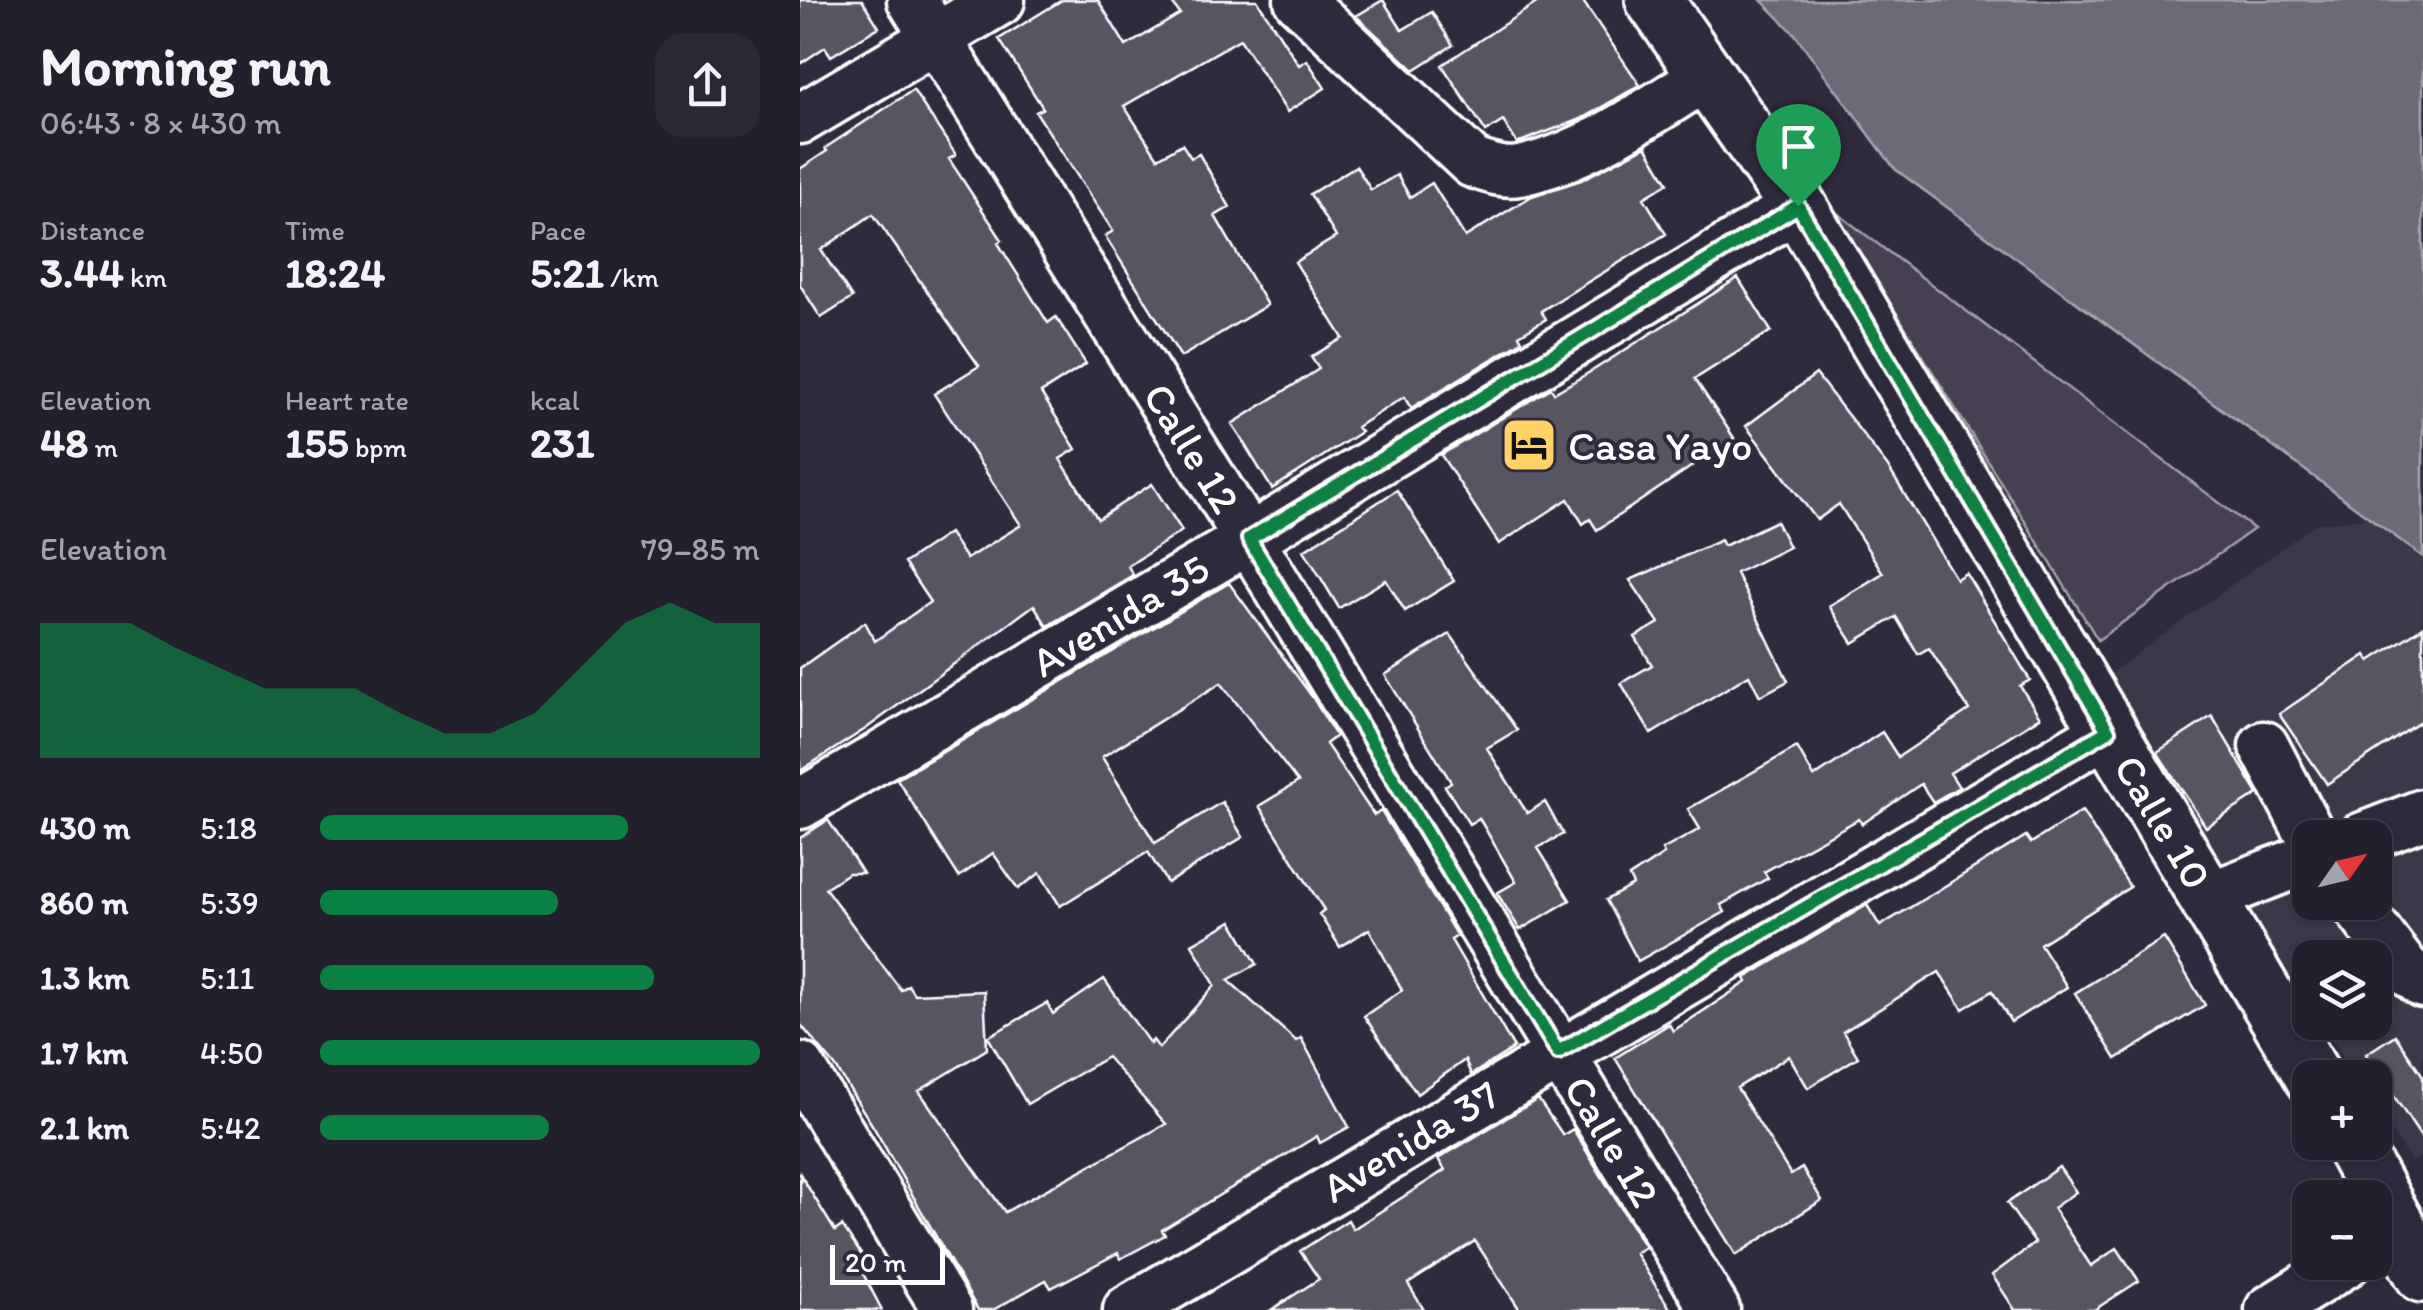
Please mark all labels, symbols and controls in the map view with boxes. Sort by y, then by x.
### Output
text: Morning run [40,33,331,99]
button: share [655,33,760,138]
text: 06:43 · 8 × 430 m [40,104,281,142]
pin [1756,104,1841,207]
icon: arrive [1771,119,1826,174]
text: Distance [40,213,145,247]
text: Time [285,213,345,247]
text: Pace [530,213,586,247]
text: 3.44 [40,247,124,298]
text: 18:24 [285,247,385,298]
text: 5:21 [530,247,604,298]
text: km [124,260,167,294]
text: /km [604,260,659,294]
street label: Calle 12 [1132,374,1252,522]
text: Elevation [40,383,151,417]
text: Heart rate [285,383,409,417]
text: kcal [530,383,580,417]
hotel icon: Casa Yayo [1499,415,1559,475]
text: 48 [40,417,88,468]
text: 155 [285,417,349,468]
text: 231 [530,417,594,468]
place label: Casa Yayo [1568,420,1753,471]
text: m [88,430,118,464]
text: bpm [349,430,407,464]
text: Elevation [40,530,167,568]
text: 79–85 m [641,530,760,568]
street label: Avenida 35 [1022,542,1218,688]
street label: Calle 10 [2103,746,2223,898]
text: 430 m [40,809,131,847]
text: 5:18 [200,809,257,847]
north arrow [2292,820,2392,920]
map controls [2292,820,2392,1280]
text: 860 m [40,884,128,922]
text: 5:39 [200,884,259,922]
button: layers [2292,940,2392,1040]
text: 1.3 km [40,959,130,997]
text: 5:11 [200,959,254,997]
text: 1.7 km [40,1034,128,1072]
text: 4:50 [200,1034,264,1072]
button: + [2292,1060,2392,1160]
street label: Calle 12 [1553,1066,1671,1216]
street label: Avenida 37 [1313,1068,1507,1214]
text: 2.1 km [40,1109,129,1147]
text: 5:42 [200,1109,261,1147]
button: − [2292,1180,2392,1280]
scale bar [830,1240,945,1284]
text: 20 m [845,1245,907,1279]

